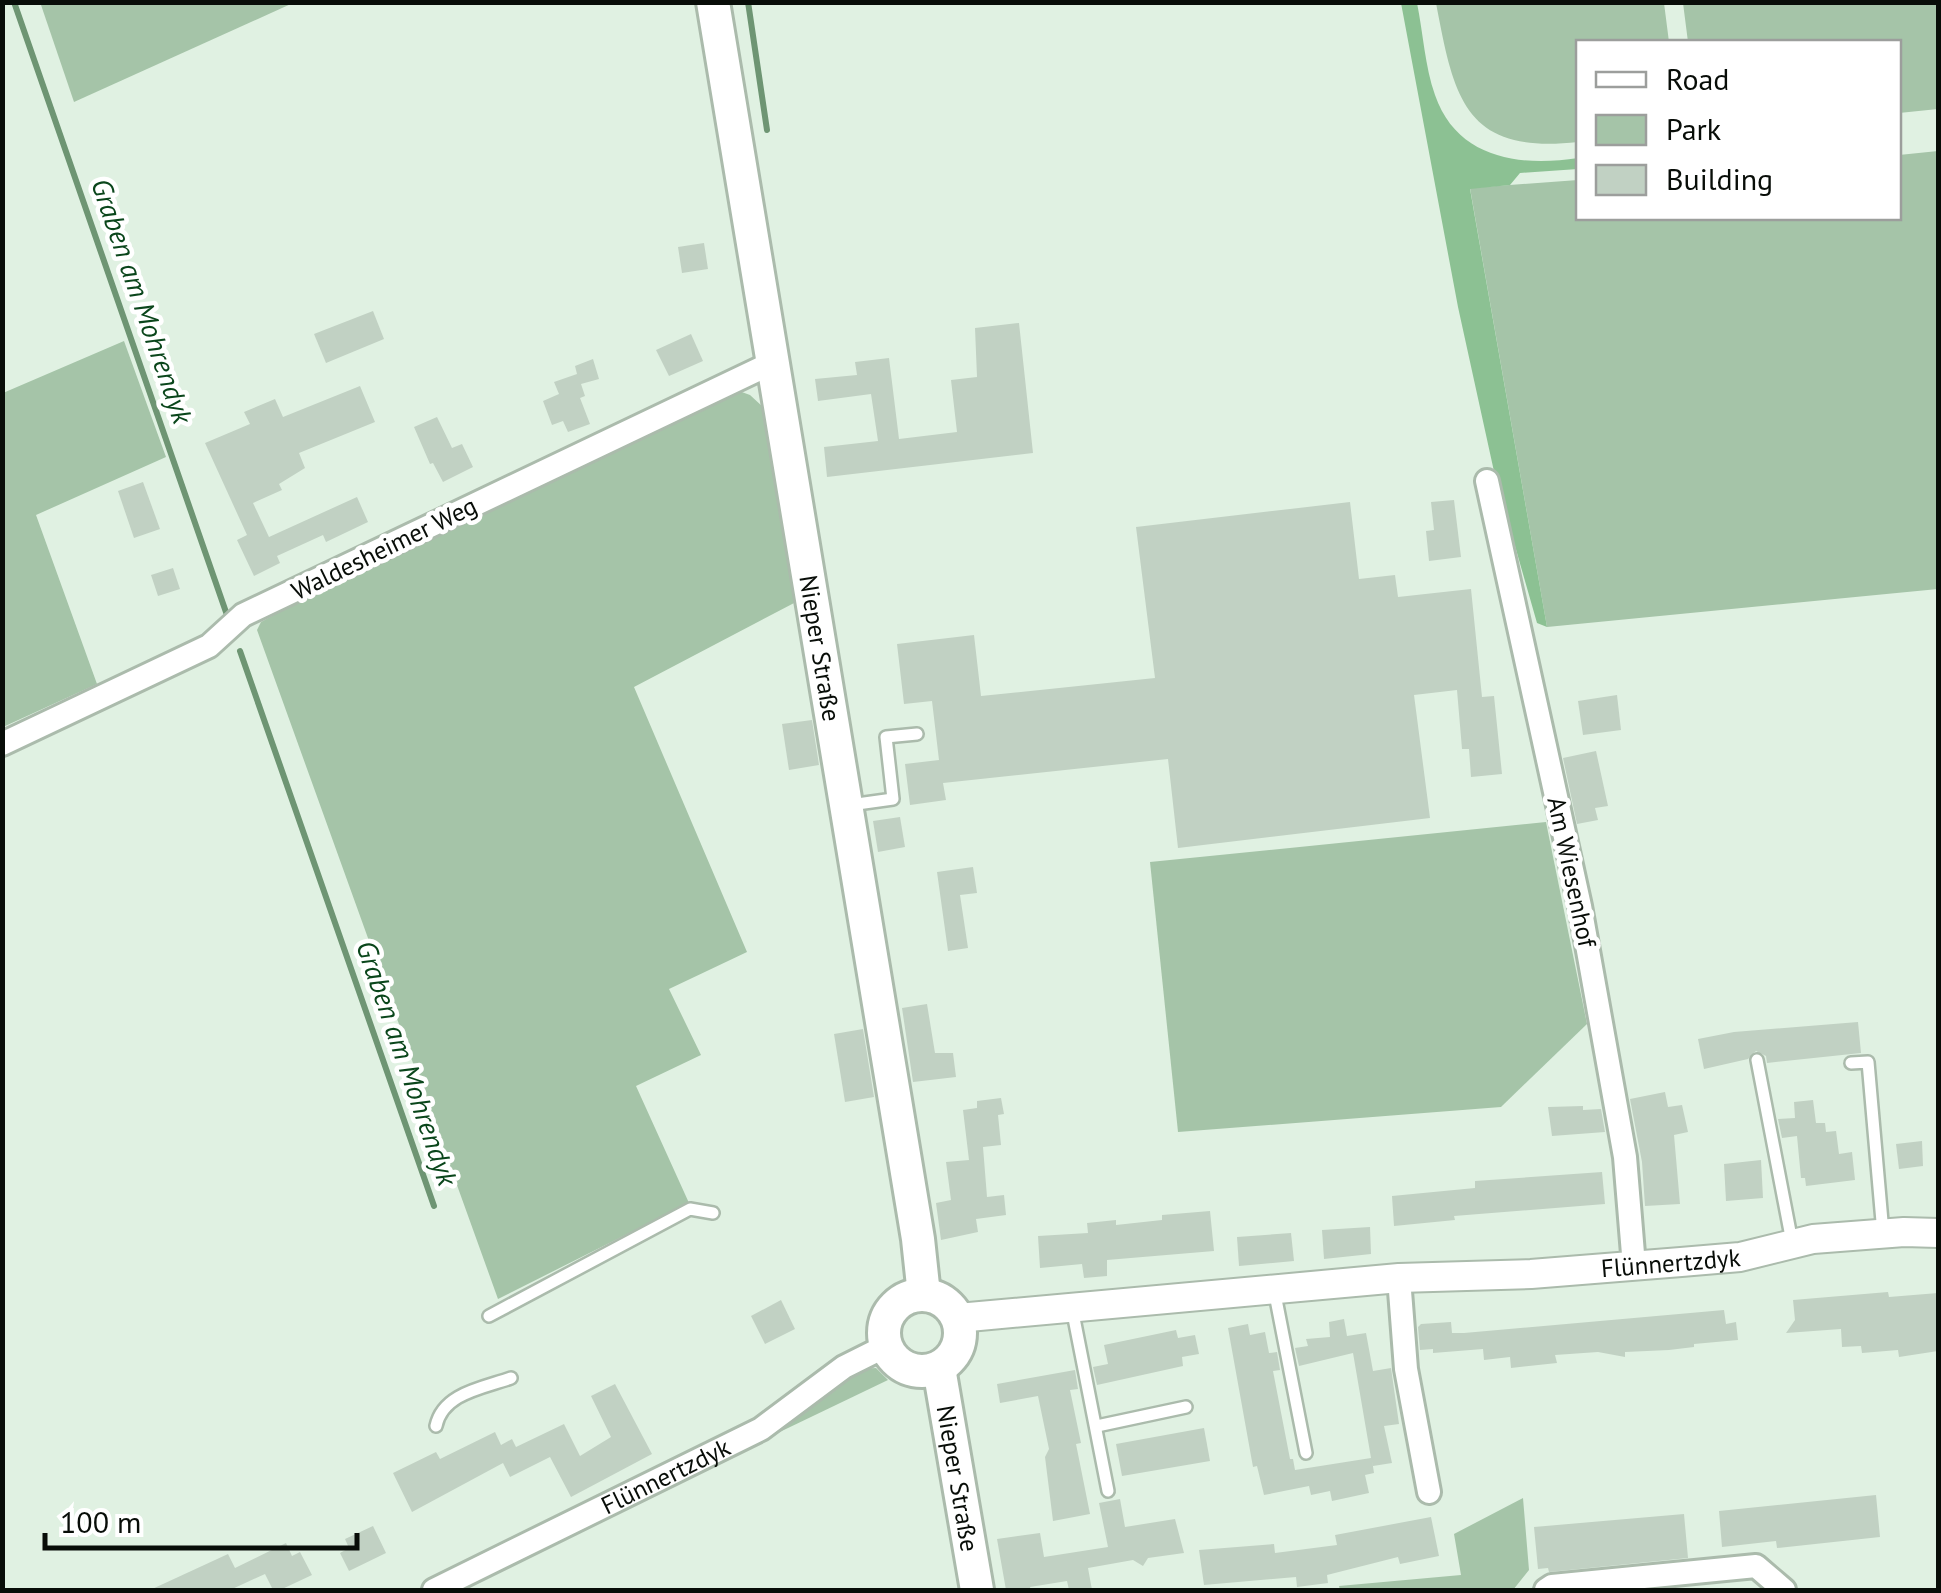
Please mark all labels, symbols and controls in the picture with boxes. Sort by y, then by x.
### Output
legend [1576,40,1901,220]
text: Road [1666,59,1730,98]
text: Park [1666,109,1722,148]
text: Building [1666,159,1773,198]
water label: Graben am Mohrendyk [83,173,202,430]
street label: Waldesheimer Weg [286,489,482,607]
street label: Nieper Straße [792,573,848,724]
street label: Am Wiesenhof [1540,794,1604,951]
water label: Graben am Mohrendyk [348,935,467,1192]
street label: Flünnertzdyk [1600,1241,1742,1284]
street label: Nieper Straße [930,1403,986,1554]
street label: Flünnertzdyk [596,1431,735,1521]
scale bar [45,1488,358,1550]
text: 100 m [60,1502,141,1541]

